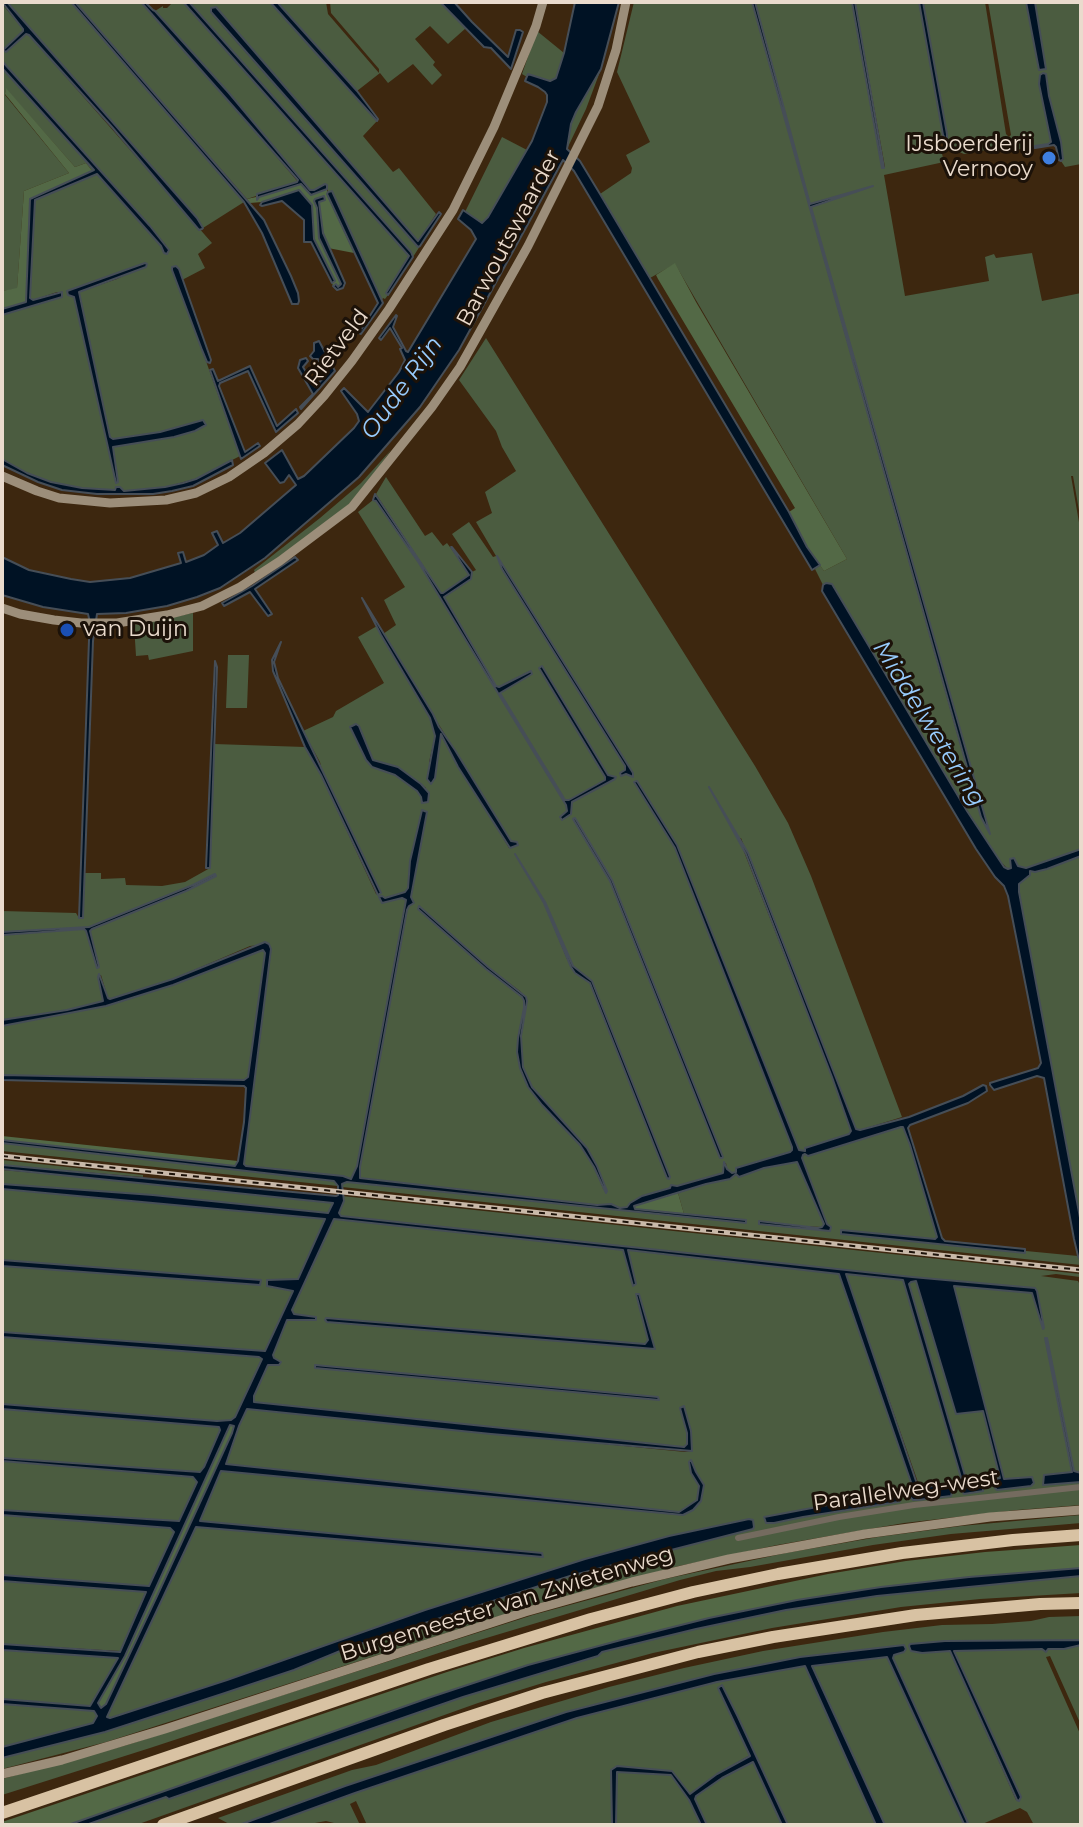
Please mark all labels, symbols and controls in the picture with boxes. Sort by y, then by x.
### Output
place label: IJsboerderij Vernooy [905,132,1033,184]
street label: Barwoutswaarder [451,145,567,331]
marker: IJsboerderij Vernooy [1040,149,1058,167]
street label: Rietveld [300,304,374,392]
water label: Oude Rijn [355,331,449,445]
place label: van Duijn [83,617,188,643]
marker: van Duijn [58,621,76,639]
water label: Middelwetering [866,636,992,812]
street label: Parallelweg-west [811,1465,1001,1517]
street label: Burgemeester van Zwietenweg [337,1541,677,1667]

